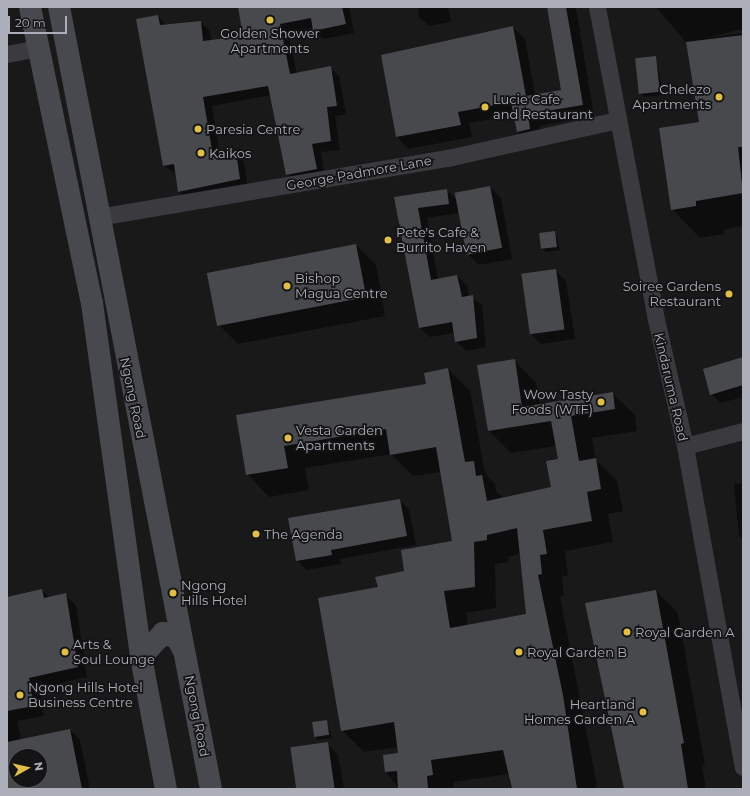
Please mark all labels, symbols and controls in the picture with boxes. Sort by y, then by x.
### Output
scale bar [10,8,69,34]
text: 20 m [15,15,46,30]
marker: Golden Shower Apartments [265,15,275,25]
place label: Golden Shower Apartments [220,26,320,57]
place label: Chelezo Apartments [632,82,711,113]
place label: Lucie Cafe and Restaurant [493,92,593,123]
marker: Chelezo Apartments [714,92,724,102]
marker: Lucie Cafe and Restaurant [480,102,490,112]
place label: Paresia Centre [206,121,300,137]
marker: Paresia Centre [193,124,203,134]
place label: Kaikos [209,145,251,161]
marker: Kaikos [196,148,206,158]
street label: George Padmore Lane [285,153,433,193]
place label: Pete's Cafe & Burrito Haven [396,225,486,256]
marker: Pete's Cafe & Burrito Haven [383,235,393,245]
place label: Bishop Magua Centre [295,271,388,302]
place label: Soiree Gardens Restaurant [623,279,721,310]
marker: Bishop Magua Centre [282,281,292,291]
marker: Soiree Gardens Restaurant [724,289,734,299]
street label: Kindaruma Road [651,331,691,443]
street label: Ngong Road [117,356,149,440]
place label: Wow Tasty Foods (WTF) [512,387,593,418]
marker: Wow Tasty Foods (WTF) [596,397,606,407]
place label: Vesta Garden Apartments [296,423,383,454]
marker: Vesta Garden Apartments [283,433,293,443]
place label: The Agenda [264,526,343,542]
marker: The Agenda [251,529,261,539]
place label: Ngong Hills Hotel [181,578,247,609]
marker: Ngong Hills Hotel [168,588,178,598]
place label: Royal Garden A [635,624,735,640]
marker: Royal Garden A [622,627,632,637]
place label: Arts & Soul Lounge [73,637,155,668]
place label: Royal Garden B [527,644,627,660]
marker: Arts & Soul Lounge [60,647,70,657]
marker: Royal Garden B [514,647,524,657]
street label: Ngong Road [181,674,213,758]
place label: Ngong Hills Hotel Business Centre [28,680,143,711]
marker: Ngong Hills Hotel Business Centre [15,690,25,700]
place label: Heartland Homes Garden A [524,697,635,728]
marker: Heartland Homes Garden A [638,707,648,717]
north arrow [8,748,48,788]
text: N [31,761,46,772]

